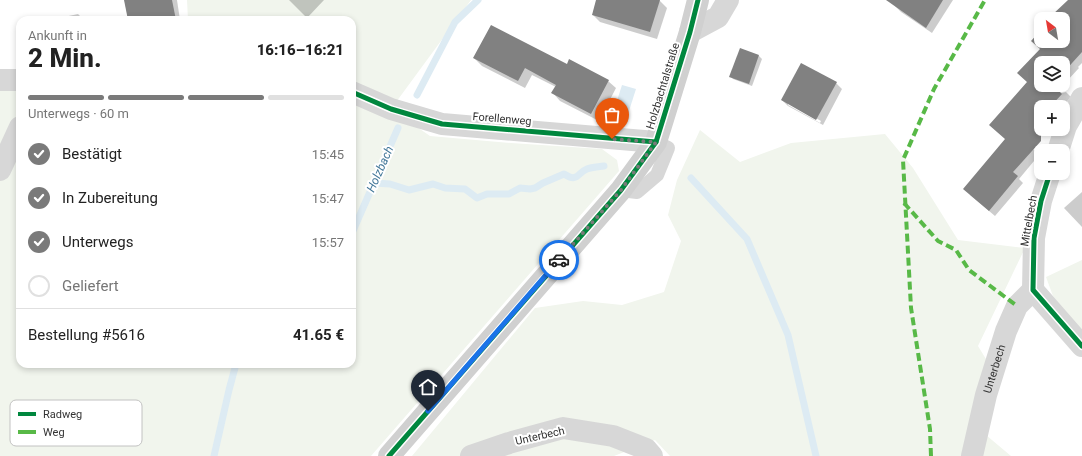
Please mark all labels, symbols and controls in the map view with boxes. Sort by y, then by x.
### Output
north arrow [1034,12,1070,48]
map controls [1034,12,1070,180]
text: Ankunft in [28,28,87,43]
text: 16:16–16:21 [257,41,344,59]
street label: Holzbachtalstraße [644,41,682,131]
text: 2 Min. [28,43,102,73]
button: layers [1034,56,1070,92]
pin [595,98,629,139]
button: + [1034,100,1070,136]
icon: bag [601,104,623,126]
text: Unterwegs · 60 m [28,106,129,121]
street label: Forellenweg [472,110,532,128]
icon: check [28,143,50,165]
water label: Holzbach [364,144,396,194]
button: − [1034,144,1070,180]
text: Bestätigt [62,145,122,163]
text: 15:45 [312,147,344,162]
icon: check [28,187,50,209]
text: In Zubereitung [62,189,158,207]
text: 15:47 [312,191,344,206]
street label: Mittelbech [1018,194,1040,248]
icon: check [28,231,50,253]
text: Unterwegs [62,233,133,251]
text: 15:57 [312,235,344,250]
courier [539,240,579,280]
icon: car [548,249,570,271]
text: Geliefert [62,277,119,295]
text: Bestellung #5616 [28,326,145,344]
text: 41.65 € [293,326,344,344]
street label: Unterbech [980,343,1008,395]
pin [411,370,445,411]
icon: home [417,376,439,398]
legend [10,400,142,446]
text: Radweg [43,408,82,421]
street label: Unterbech [514,424,566,448]
text: Weg [43,426,65,439]

